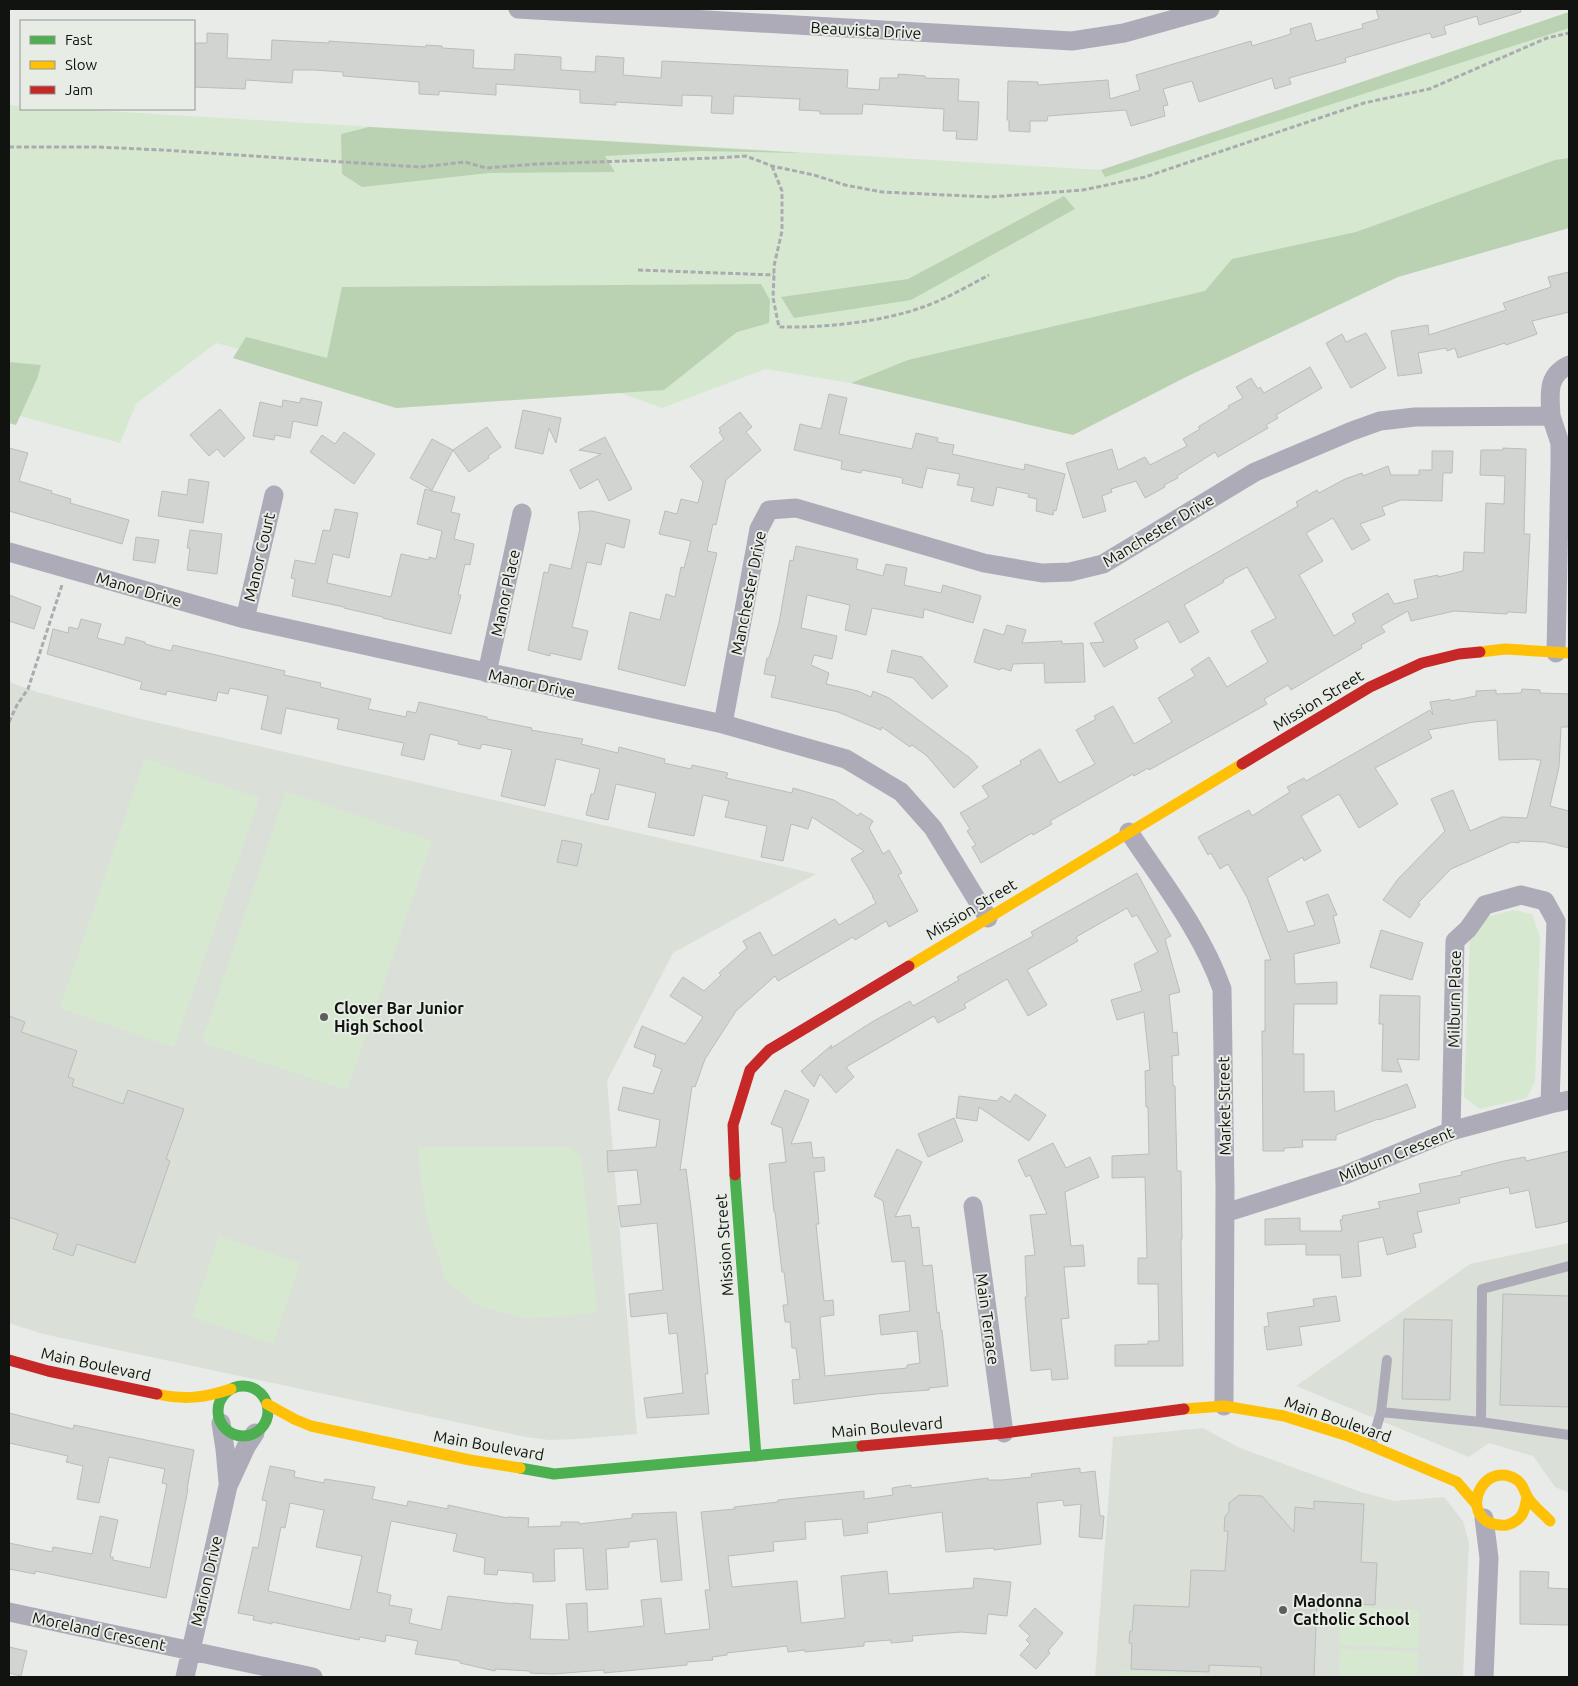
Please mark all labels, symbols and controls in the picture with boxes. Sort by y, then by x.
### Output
street label: Beauvista Drive [810,18,922,42]
legend [20,20,195,110]
text: Fast [65,31,93,48]
text: Slow [65,56,98,73]
text: Jam [65,81,93,98]
street label: Manchester Drive [1099,490,1217,570]
street label: Manor Court [240,510,278,603]
street label: Manchester Drive [727,529,769,657]
street label: Manor Place [487,548,523,638]
street label: Manor Drive [94,568,184,610]
street label: Manor Drive [487,665,577,701]
street label: Mission Street [1269,666,1367,734]
street label: Mission Street [922,875,1020,943]
street label: Milburn Place [1444,950,1464,1048]
place label: Clover Bar Junior High School [334,999,464,1035]
marker: Clover Bar Junior High School [318,1011,330,1023]
street label: Market Street [1214,1055,1234,1156]
street label: Milburn Crescent [1336,1122,1457,1185]
street label: Mission Street [711,1193,737,1297]
street label: Main Terrace [973,1272,1003,1366]
street label: Main Boulevard [39,1344,153,1384]
street label: Main Boulevard [1282,1392,1394,1446]
street label: Main Boulevard [830,1413,944,1441]
street label: Main Boulevard [432,1426,546,1464]
street label: Marion Drive [187,1534,225,1628]
place label: Madonna Catholic School [1293,1592,1409,1628]
marker: Madonna Catholic School [1277,1604,1289,1616]
street label: Moreland Crescent [31,1608,168,1654]

